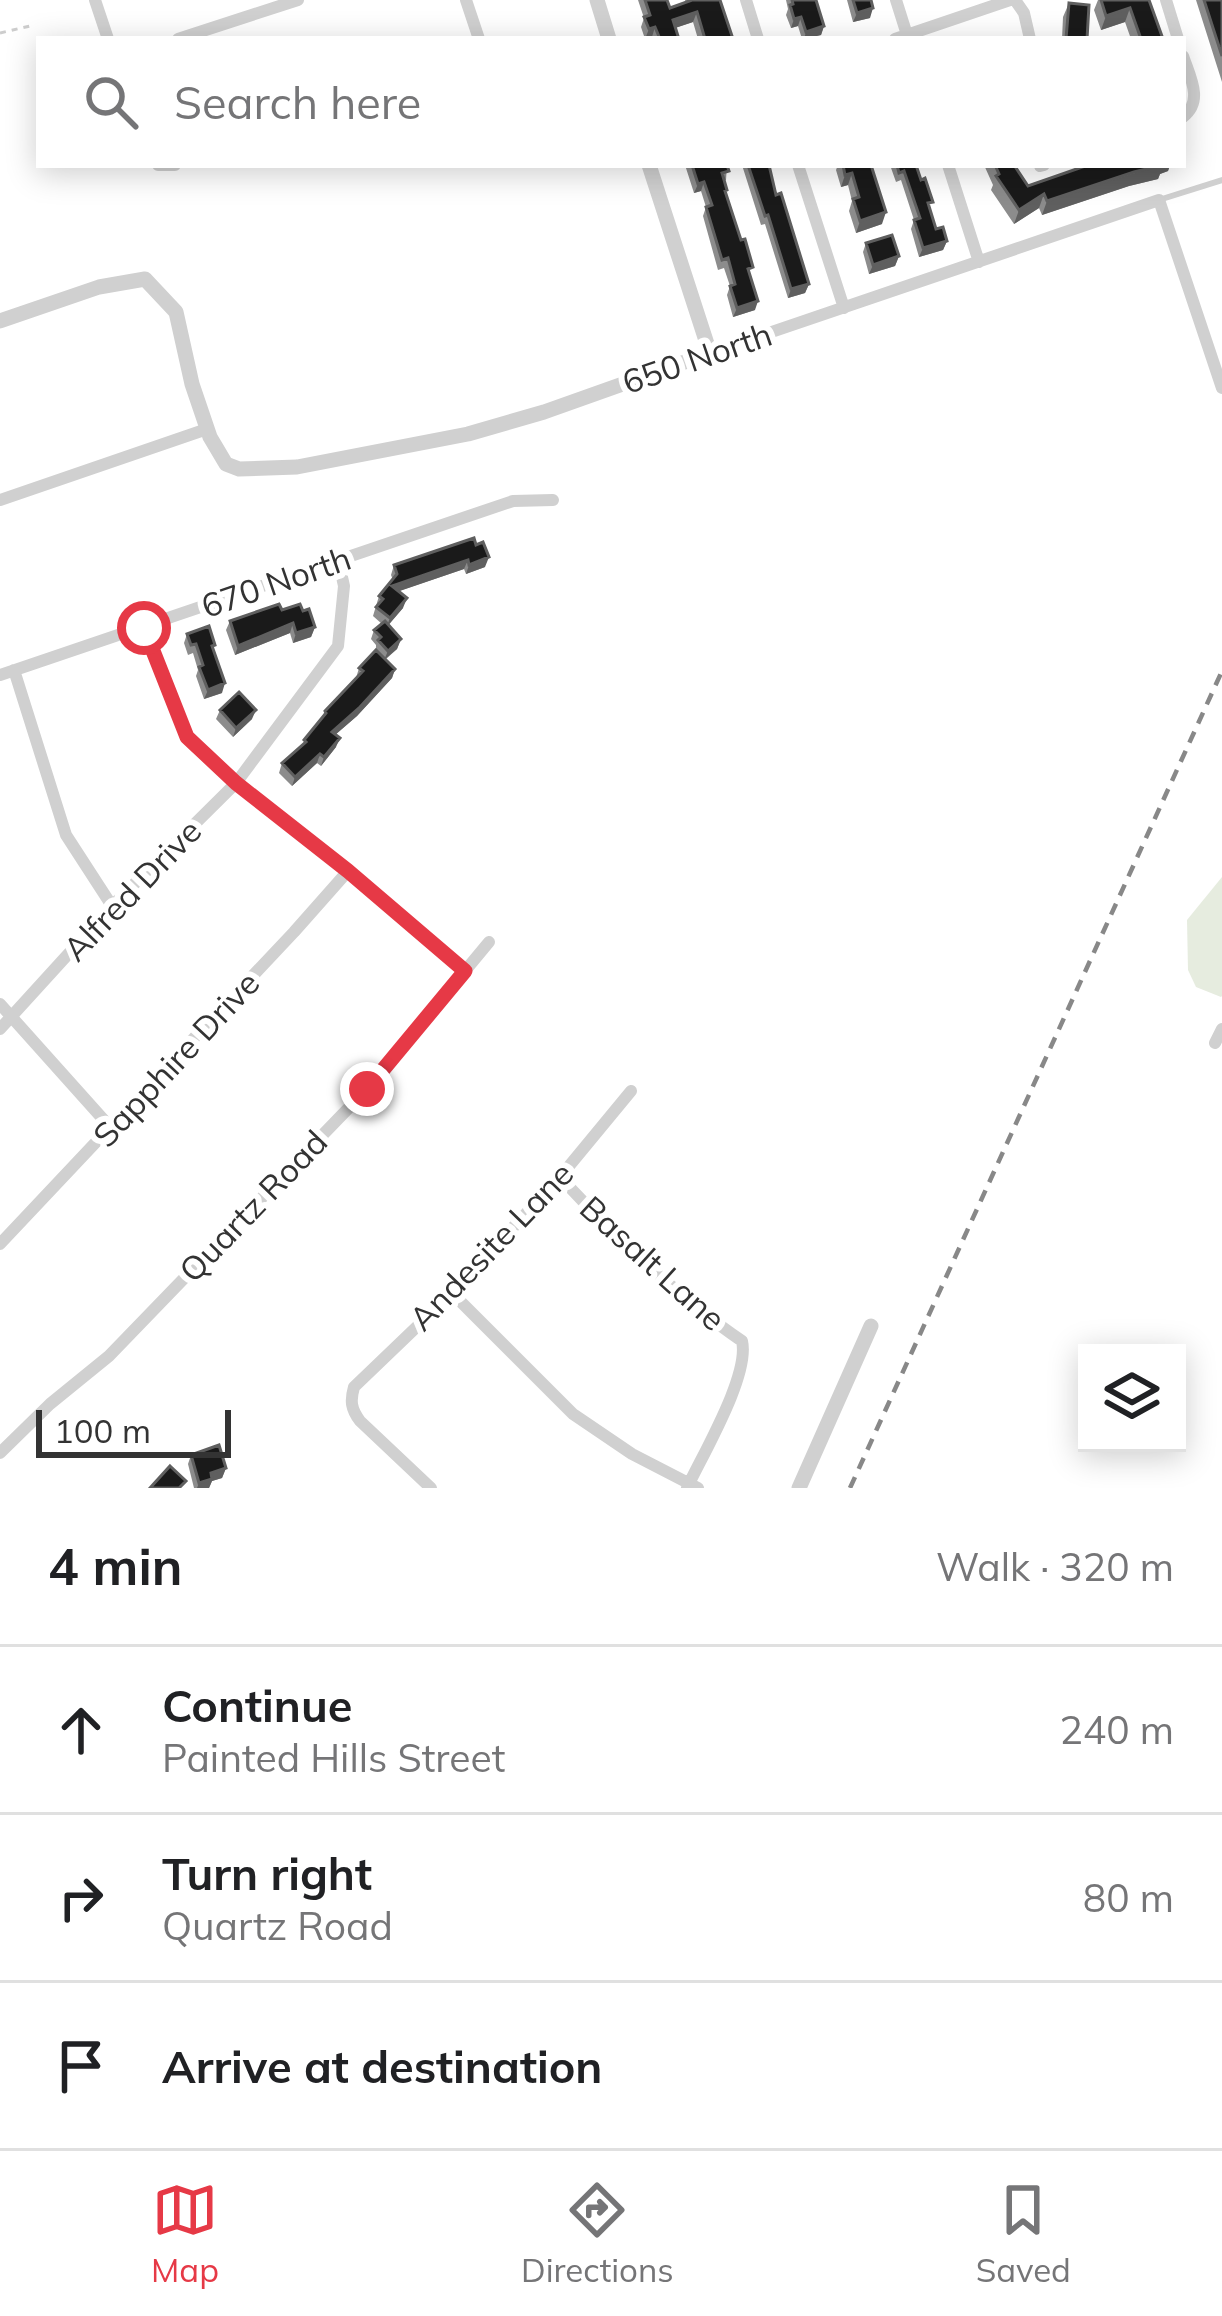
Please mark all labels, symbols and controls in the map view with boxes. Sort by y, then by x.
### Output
search box [36,36,1186,168]
icon: search [78,69,144,135]
text: Search here [174,74,421,130]
street label: 650 North [617,313,777,402]
street label: 670 North [196,537,356,626]
route start [117,601,171,655]
street label: Alfred Drive [54,810,209,969]
street label: Sapphire Drive [84,962,267,1155]
route end [340,1062,394,1116]
street label: Quartz Road [170,1121,335,1290]
street label: Andesite Lane [400,1153,581,1339]
street label: Basalt Lane [572,1187,734,1339]
map controls [1078,1344,1186,1452]
button: layers [1078,1344,1186,1452]
scale bar [36,1404,231,1457]
text: 100 m [54,1410,151,1451]
text: 4 min [48,1534,183,1598]
text: Walk · 320 m [936,1542,1174,1591]
text: Continue [162,1677,352,1733]
icon: ahead [48,1697,114,1763]
text: 240 m [1059,1705,1174,1754]
text: Painted Hills Street [162,1733,505,1782]
text: Turn right [162,1845,372,1901]
icon: right [48,1865,114,1931]
text: 80 m [1083,1873,1174,1922]
text: Quartz Road [162,1901,393,1950]
icon: arrive [48,2033,114,2099]
text: Arrive at destination [162,2038,602,2094]
tab: Map [151,2177,219,2290]
tab: Directions [521,2177,674,2290]
tab: Saved [976,2177,1071,2290]

